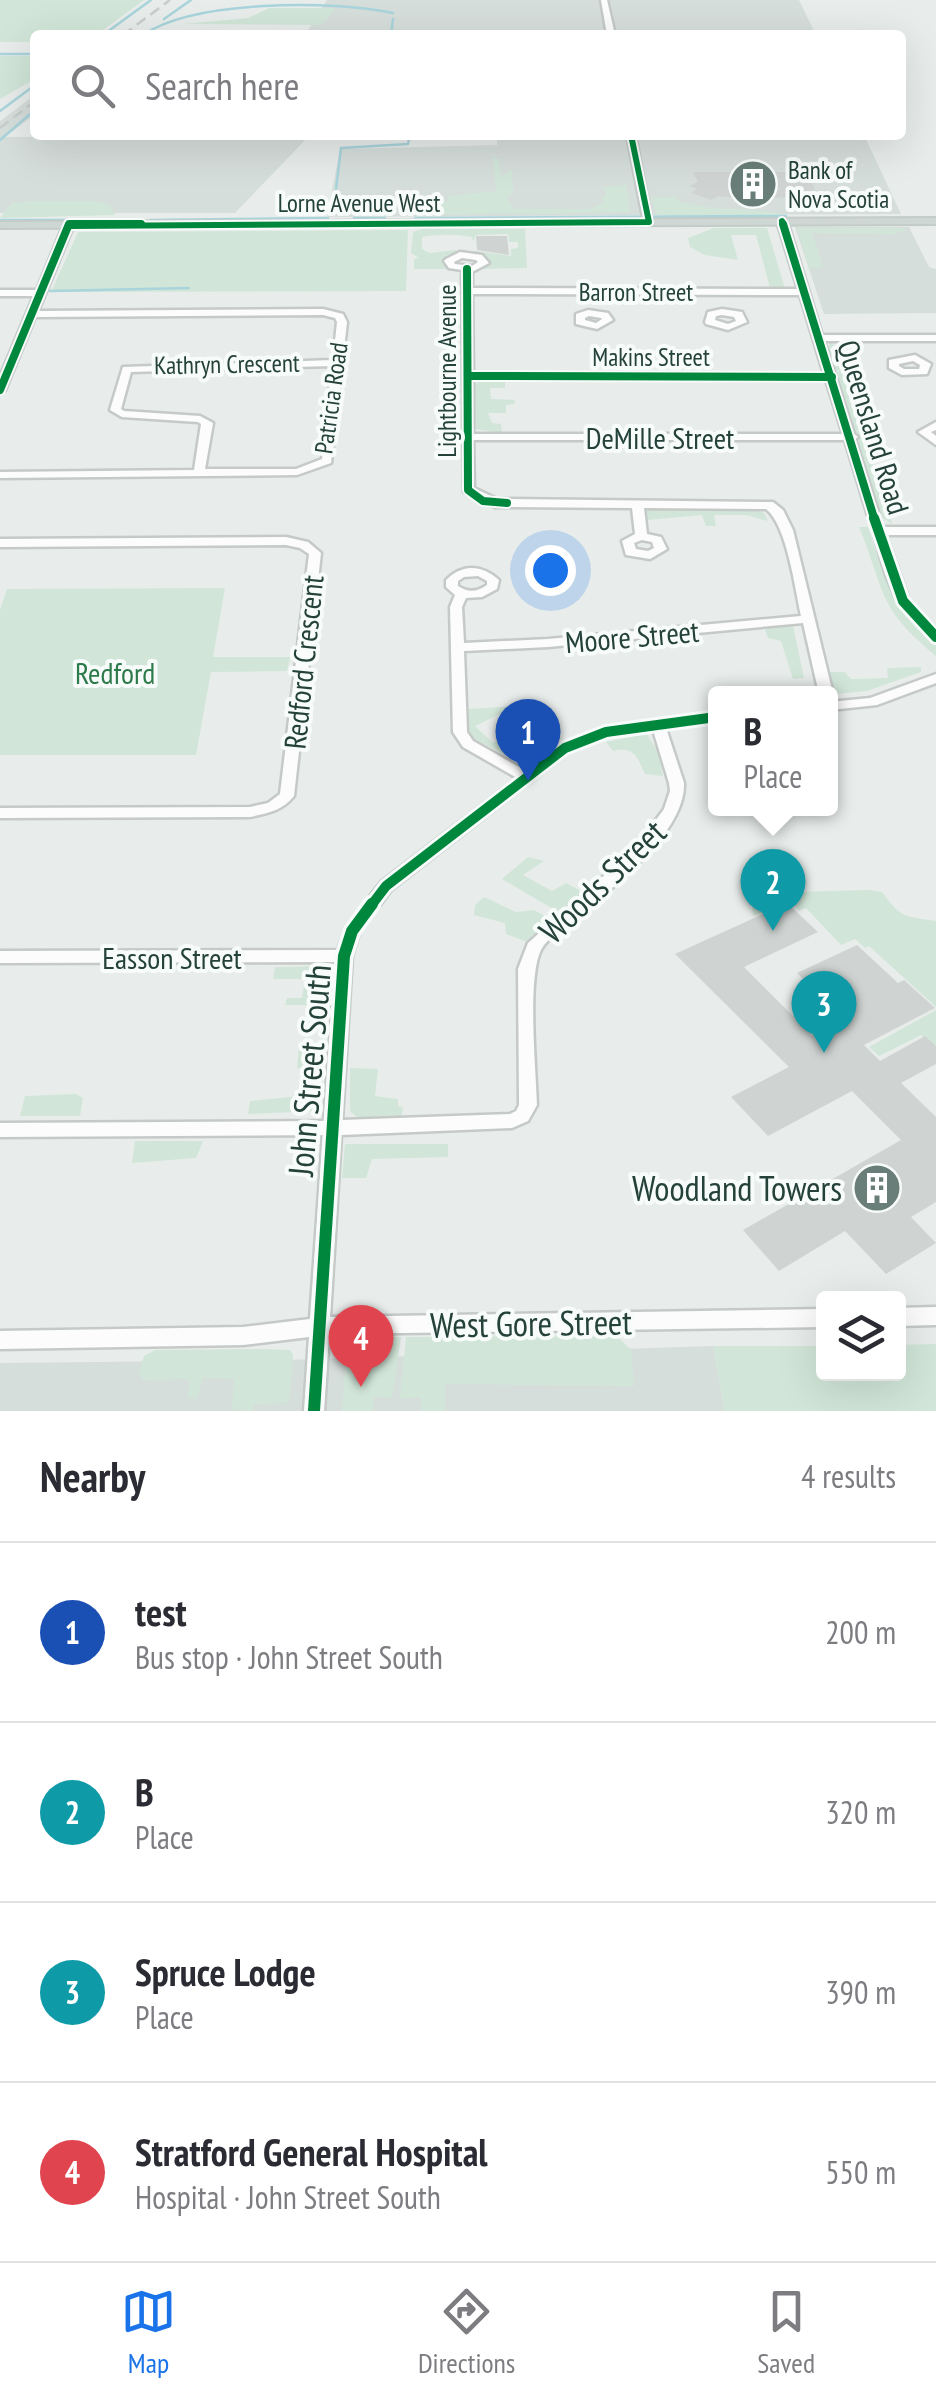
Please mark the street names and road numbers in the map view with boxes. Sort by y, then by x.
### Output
street label: Lorne Avenue West [278,187,440,219]
street label: Barron Street [579,276,693,308]
street label: Lightbourne Avenue [431,285,463,457]
street label: Queensland Road [829,335,919,519]
street label: Patricia Road [307,340,355,456]
street label: Makins Street [592,341,710,373]
street label: Kathryn Crescent [154,347,300,381]
street label: DeMille Street [586,418,735,457]
street label: Redford Crescent [274,572,332,751]
street label: Moore Street [564,611,701,661]
street label: Woods Street [529,809,676,953]
street label: Easson Street [102,938,243,977]
street label: John Street South [277,962,341,1179]
street label: West Gore Street [430,1298,633,1348]

